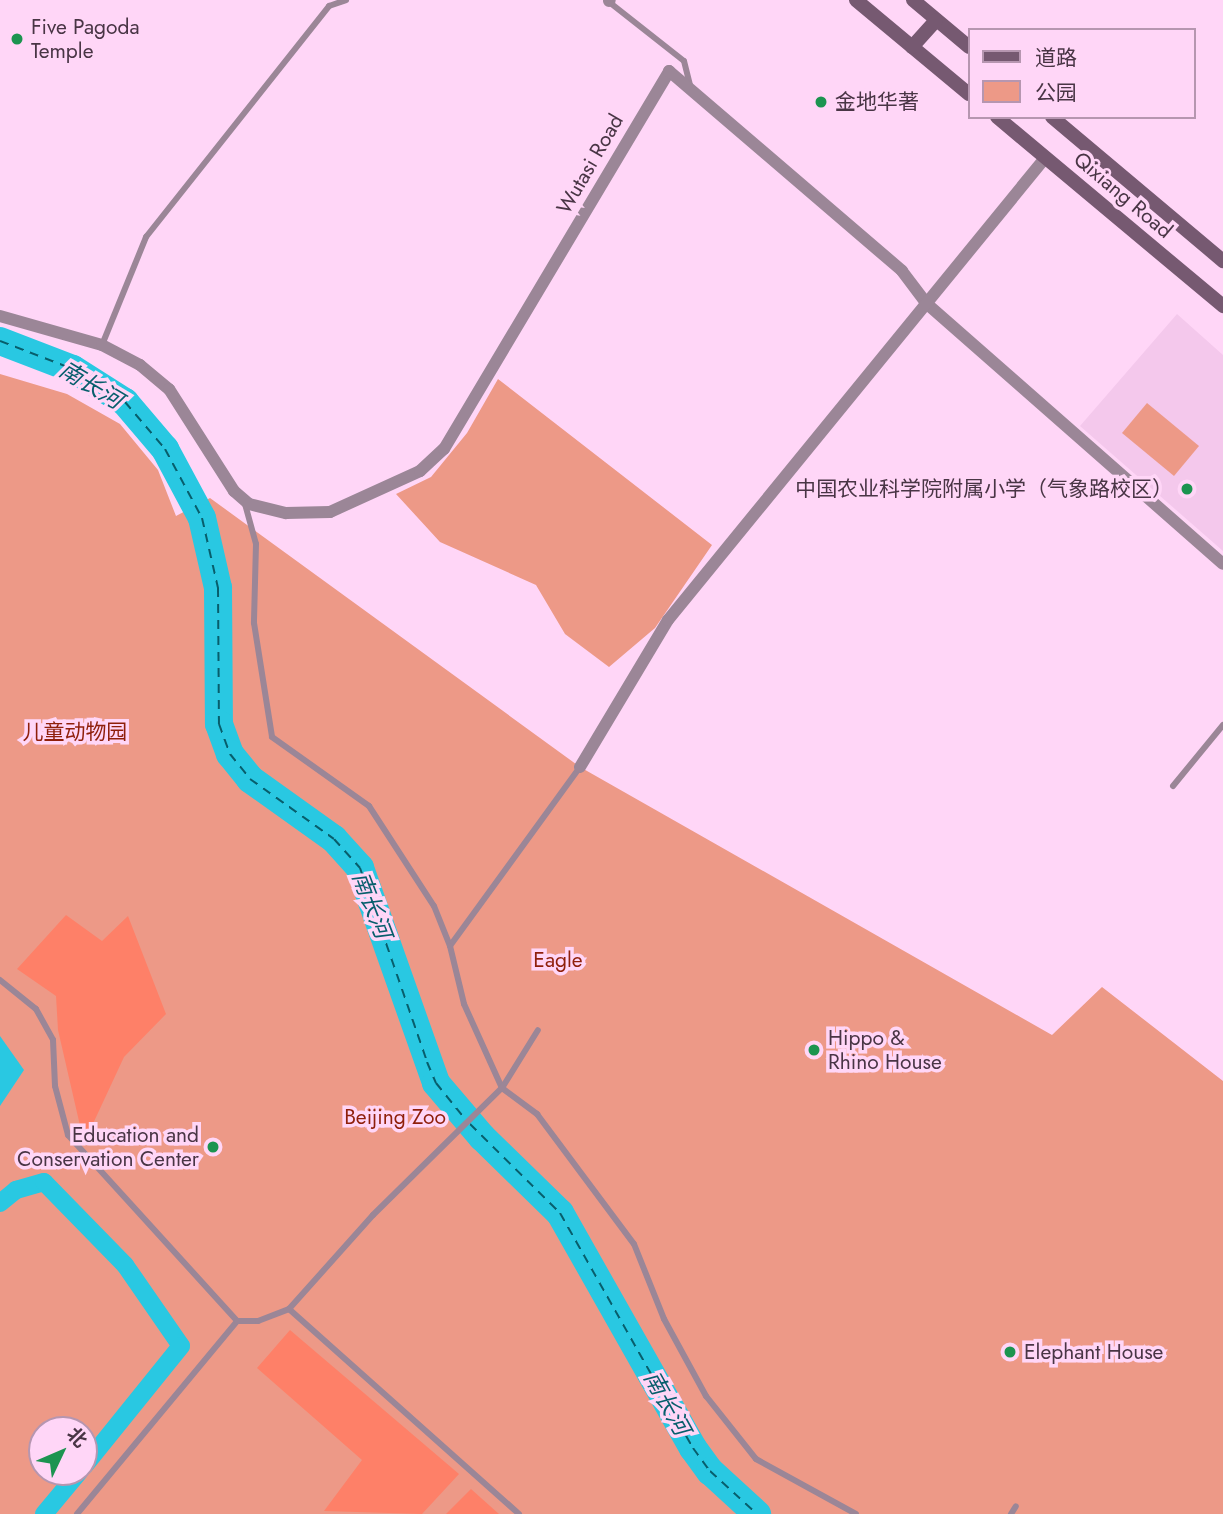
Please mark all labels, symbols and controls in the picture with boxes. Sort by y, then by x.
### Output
place label: Five Pagoda Temple [31,14,139,64]
legend [968,28,1195,119]
marker: Five Pagoda Temple [9,31,25,47]
text: 道路 [1035,43,1077,73]
text: 公园 [1035,78,1077,108]
place label: 金地华著 [835,89,919,115]
marker: 金地华著 [813,94,829,110]
street label: Wutasi Road [551,110,629,218]
street label: Qixiang Road [1069,146,1177,244]
water label: 南长河 [54,355,128,415]
place label: 中国农业科学院附属小学（气象路校区） [795,476,1173,502]
marker: 中国农业科学院附属小学（气象路校区） [1179,481,1195,497]
park label: 儿童动物园 [23,719,127,745]
water label: 南长河 [347,868,397,942]
park label: Eagle [533,947,583,973]
place label: Hippo & Rhino House [828,1025,942,1075]
marker: Hippo & Rhino House [806,1042,822,1058]
park label: Beijing Zoo [344,1104,446,1130]
place label: Education and Conservation Center [17,1122,199,1172]
marker: Education and Conservation Center [205,1139,221,1155]
place label: Elephant House [1024,1339,1163,1365]
marker: Elephant House [1002,1344,1018,1360]
water label: 南长河 [638,1366,696,1440]
north arrow [28,1416,98,1486]
text: 北 [61,1421,93,1454]

